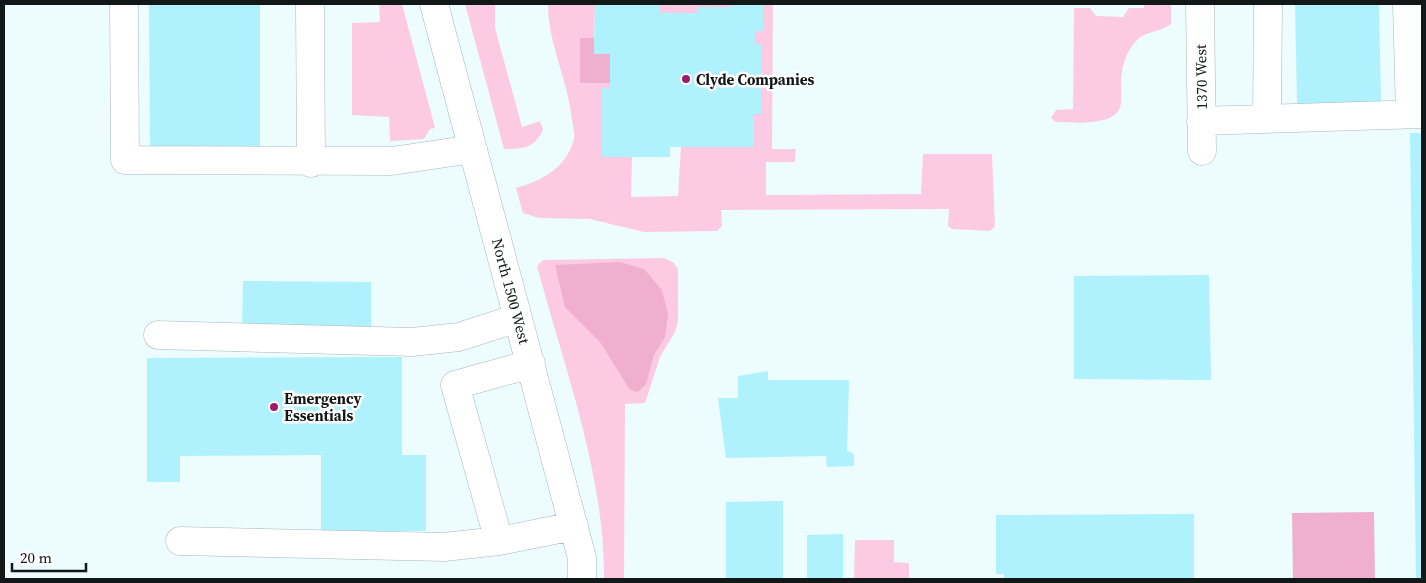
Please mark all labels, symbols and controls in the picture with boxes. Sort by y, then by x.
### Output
street label: 1370 West [1190,44,1212,110]
place label: Clyde Companies [696,69,815,90]
marker: Clyde Companies [680,73,692,85]
street label: North 1500 West [487,236,535,346]
place label: Emergency Essentials [284,388,362,426]
marker: Emergency Essentials [268,401,280,413]
scale bar [12,540,86,572]
text: 20 m [20,547,52,568]

